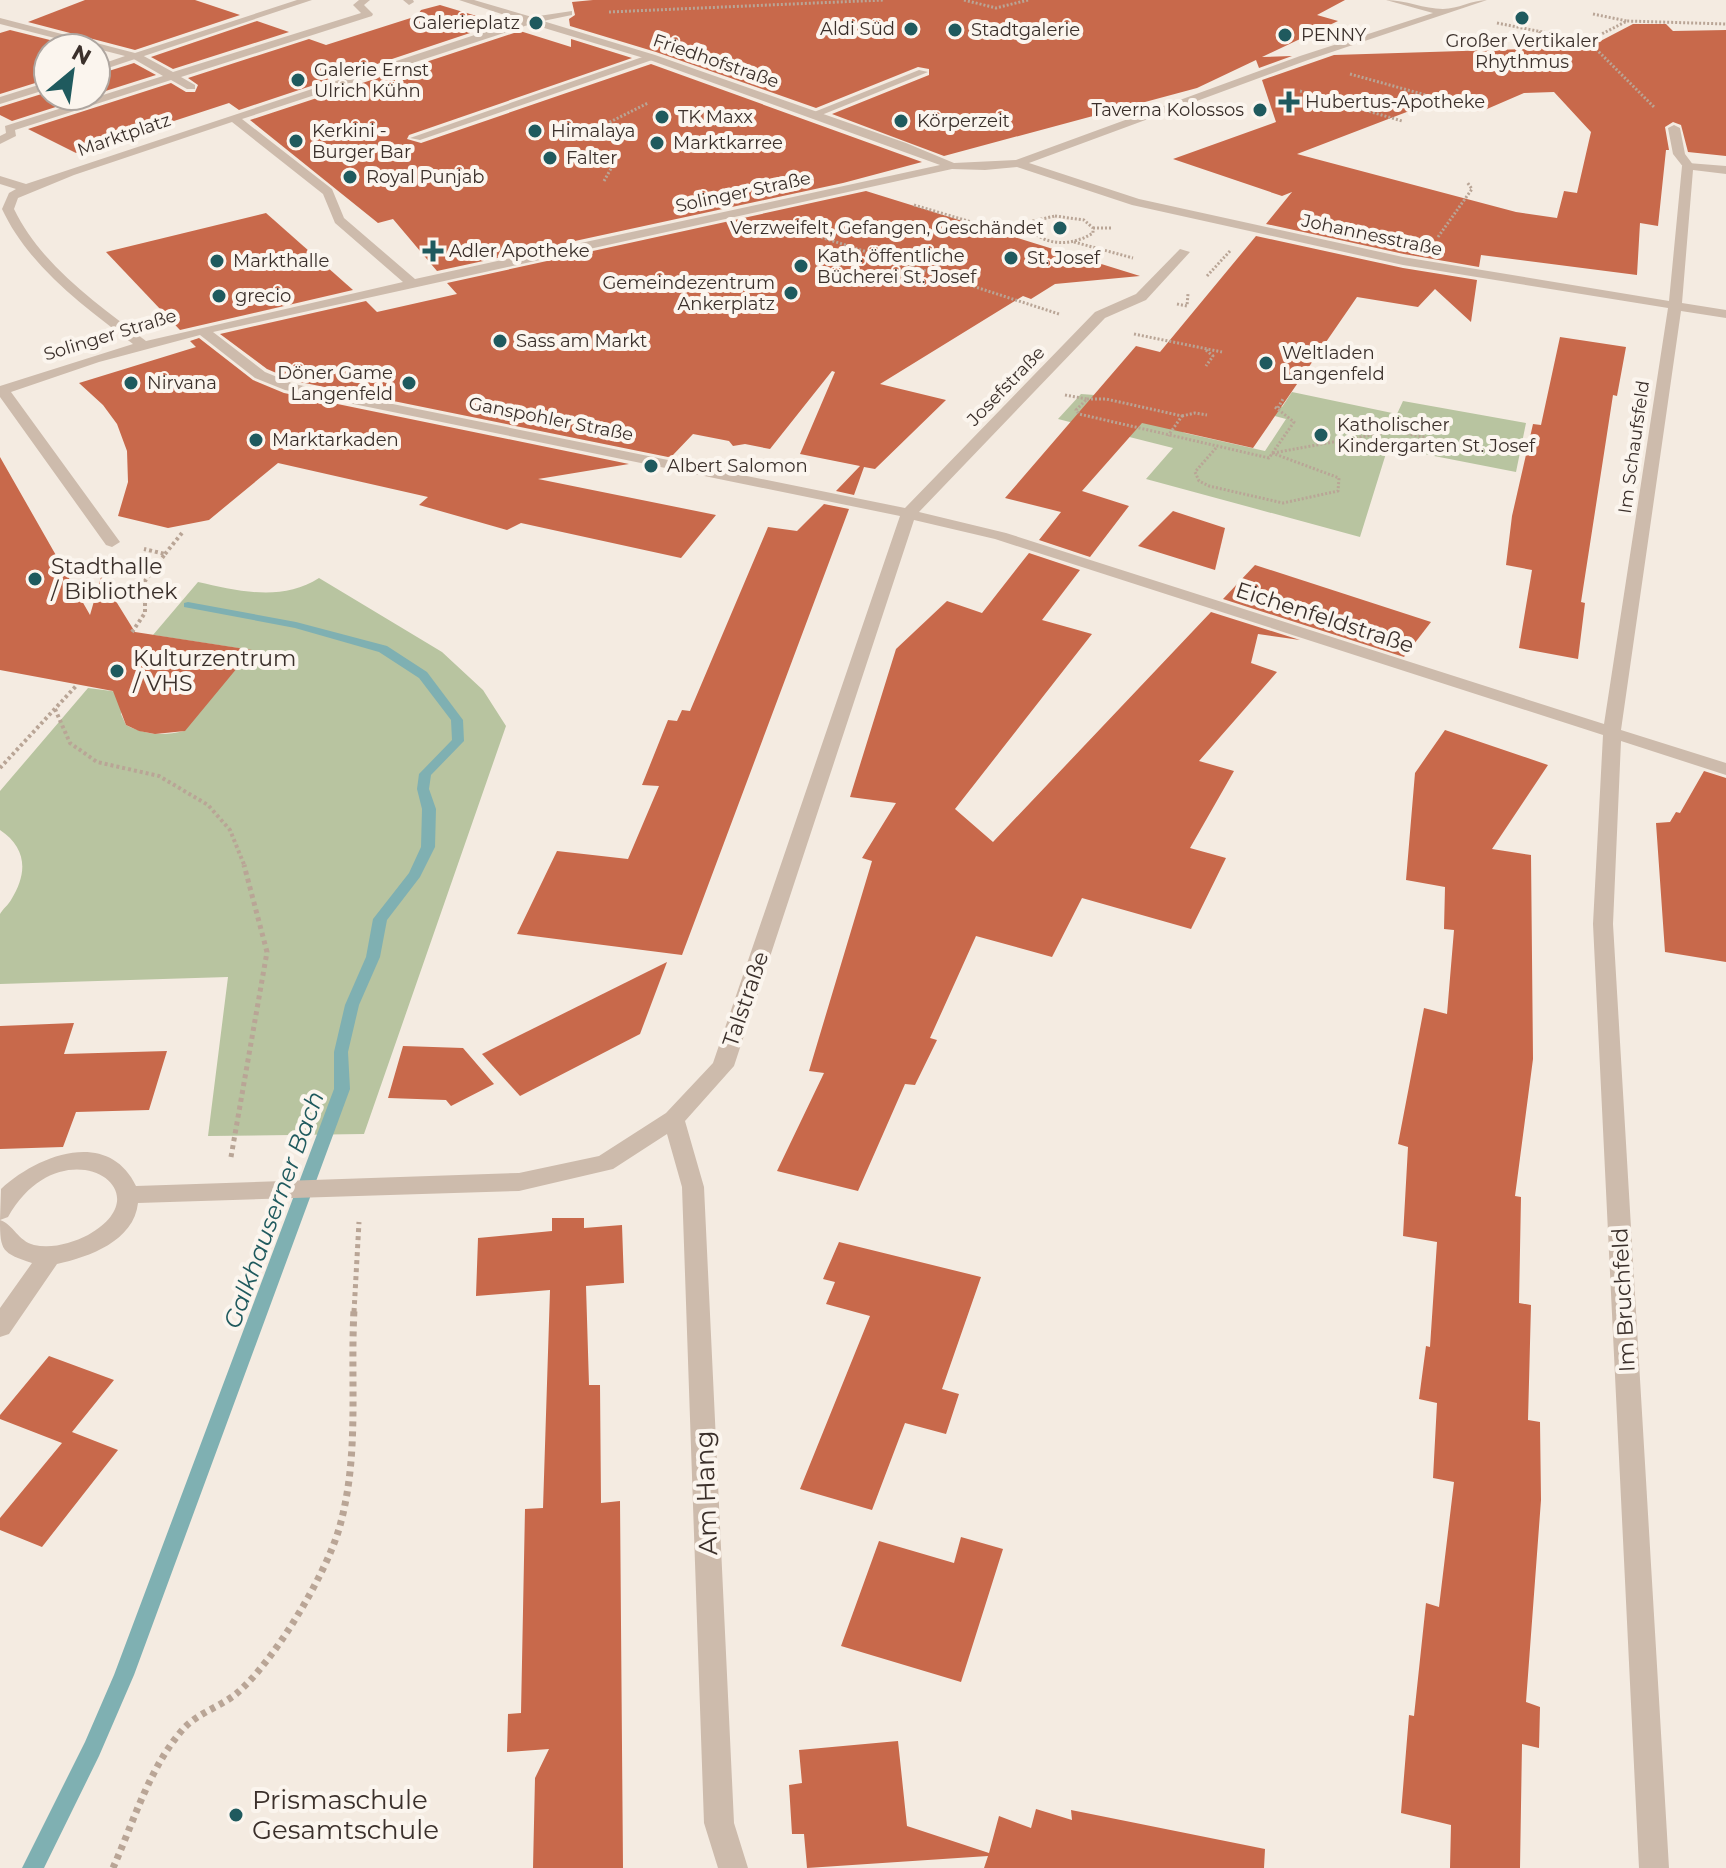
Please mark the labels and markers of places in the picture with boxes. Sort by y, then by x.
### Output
marker: Großer Vertikaler Rhythmus [1513,9,1531,27]
place label: Galerieplatz [413,12,520,34]
marker: Galerieplatz [527,14,545,32]
place label: Aldi Süd [820,18,895,40]
place label: Stadtgalerie [971,19,1080,41]
marker: Aldi Süd [902,20,920,38]
marker: Stadtgalerie [946,21,964,39]
place label: PENNY [1301,24,1367,46]
marker: PENNY [1276,26,1294,44]
place label: Großer Vertikaler Rhythmus [1445,30,1599,73]
place label: Galerie Ernst Ulrich Kühn [314,59,429,102]
marker: Galerie Ernst Ulrich Kühn [289,71,307,89]
place label: Hubertus-Apotheke [1305,91,1485,113]
marker: Hubertus-Apotheke [1280,93,1298,111]
place label: Taverna Kolossos [1091,99,1244,121]
marker: Taverna Kolossos [1251,101,1269,119]
place label: TK Maxx [678,106,753,128]
marker: TK Maxx [653,108,671,126]
place label: Körperzeit [917,110,1010,132]
marker: Körperzeit [892,112,910,130]
place label: Kerkini - Burger Bar [312,120,411,163]
place label: Himalaya [551,120,635,142]
marker: Himalaya [526,122,544,140]
marker: Kerkini - Burger Bar [287,132,305,150]
place label: Marktkarree [673,132,783,154]
marker: Marktkarree [648,134,666,152]
place label: Falter [566,147,617,169]
marker: Falter [541,149,559,167]
place label: Royal Punjab [366,166,485,188]
marker: Royal Punjab [341,168,359,186]
place label: Verzweifelt, Gefangen, Geschändet [730,217,1044,239]
marker: Verzweifelt, Gefangen, Geschändet [1051,219,1069,237]
place label: Adler Apotheke [449,240,590,262]
marker: Adler Apotheke [424,242,442,260]
place label: Kath. öffentliche Bücherei St. Josef [817,245,977,288]
place label: St. Josef [1027,247,1101,269]
marker: St. Josef [1002,249,1020,267]
place label: Markthalle [233,250,329,272]
marker: Markthalle [208,252,226,270]
marker: Kath. öffentliche Bücherei St. Josef [792,257,810,275]
place label: Gemeindezentrum Ankerplatz [602,272,775,315]
marker: Gemeindezentrum Ankerplatz [782,284,800,302]
place label: grecio [235,285,291,307]
marker: grecio [210,287,228,305]
place label: Sass am Markt [516,330,647,352]
marker: Sass am Markt [491,332,509,350]
place label: Weltladen Langenfeld [1282,342,1385,385]
marker: Weltladen Langenfeld [1257,354,1275,372]
place label: Döner Game Langenfeld [277,362,393,405]
place label: Nirvana [147,372,217,394]
marker: Nirvana [122,374,140,392]
marker: Döner Game Langenfeld [400,374,418,392]
place label: Katholischer Kindergarten St. Josef [1337,414,1536,457]
marker: Katholischer Kindergarten St. Josef [1312,426,1330,444]
place label: Marktarkaden [272,429,399,451]
marker: Marktarkaden [247,431,265,449]
place label: Albert Salomon [667,455,808,477]
marker: Albert Salomon [642,457,660,475]
place label: Stadthalle / Bibliothek [50,553,178,605]
marker: Stadthalle / Bibliothek [26,570,44,588]
place label: Kulturzentrum / VHS [132,645,296,697]
marker: Kulturzentrum / VHS [108,662,126,680]
place label: Prismaschule Gesamtschule [252,1784,439,1846]
marker: Prismaschule Gesamtschule [227,1806,245,1824]

